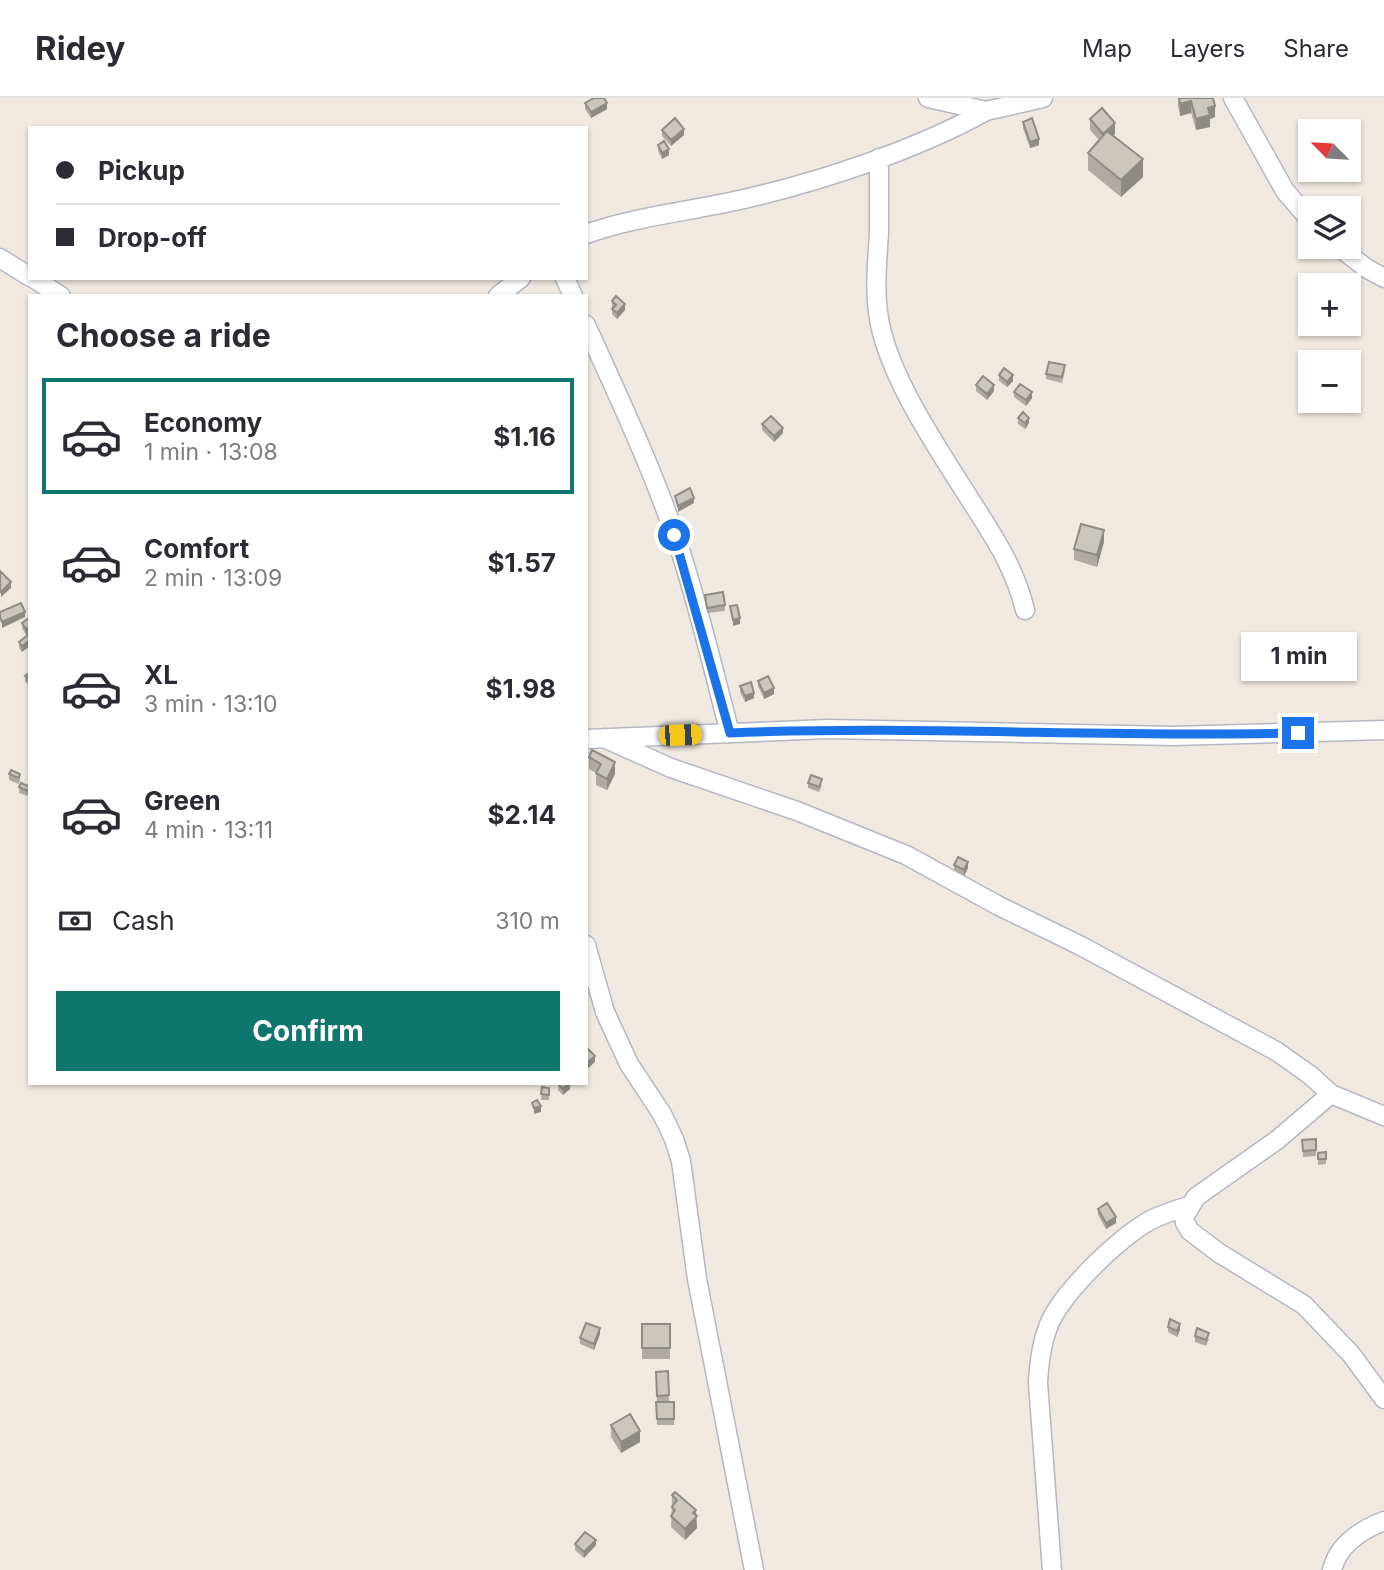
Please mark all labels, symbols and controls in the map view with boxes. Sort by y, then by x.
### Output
text: Ridey [35,28,125,68]
text: Map [1082,34,1132,63]
text: Layers [1170,34,1245,63]
text: Share [1283,34,1349,63]
north arrow [1298,119,1362,182]
map controls [1298,119,1361,413]
text: Pickup [98,155,185,186]
button: layers [1298,196,1361,259]
text: Drop-off [98,222,207,253]
button: + [1298,273,1361,336]
text: Choose a ride [56,316,271,355]
button: − [1298,350,1361,413]
icon: car [60,405,123,468]
text: Economy [144,407,262,438]
text: $1.16 [493,421,556,452]
text: 1 min · 13:08 [144,438,278,466]
route start [658,519,690,551]
icon: car [60,531,123,594]
text: Comfort [144,533,249,564]
text: $1.57 [488,547,556,578]
text: 2 min · 13:09 [144,564,282,592]
callout: 1 min [1240,632,1356,680]
text: 1 min [1271,642,1327,670]
icon: car [60,657,123,720]
text: XL [144,659,178,690]
text: $1.98 [486,673,556,704]
text: 3 min · 13:10 [144,690,278,718]
route end [1282,717,1314,749]
car [659,724,702,746]
icon: car [60,783,123,846]
text: Green [144,785,221,816]
text: $2.14 [487,799,556,830]
text: 4 min · 13:11 [144,816,273,844]
icon: cash [56,902,94,940]
text: Cash [112,905,175,936]
text: 310 m [495,907,560,935]
button: Confirm [56,991,560,1071]

